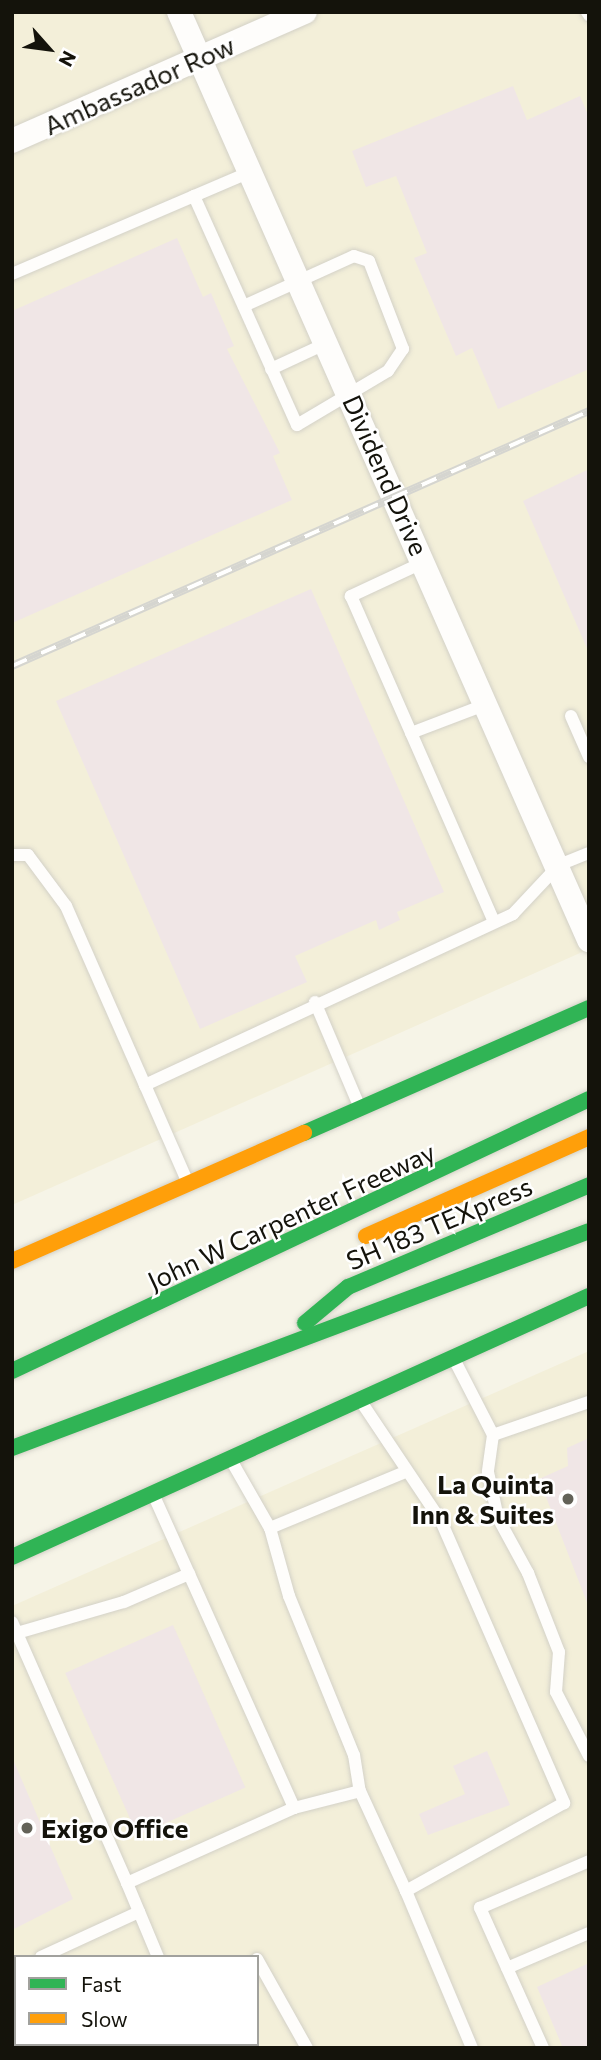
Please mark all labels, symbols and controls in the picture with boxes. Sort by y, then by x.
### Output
north arrow [14,14,84,84]
street label: Ambassador Row [39,29,239,141]
text: N [54,47,81,71]
street label: Dividend Drive [337,390,435,560]
street label: John W Carpenter Freeway [142,1136,440,1296]
street label: SH 183 TEXpress [341,1170,537,1276]
place label: La Quinta Inn & Suites [412,1468,554,1530]
marker: La Quinta Inn & Suites [560,1491,576,1507]
place label: Exigo Office [41,1812,188,1844]
marker: Exigo Office [19,1820,35,1836]
legend [14,1955,259,2046]
text: Fast [81,1971,122,1996]
text: Slow [81,2006,128,2031]

